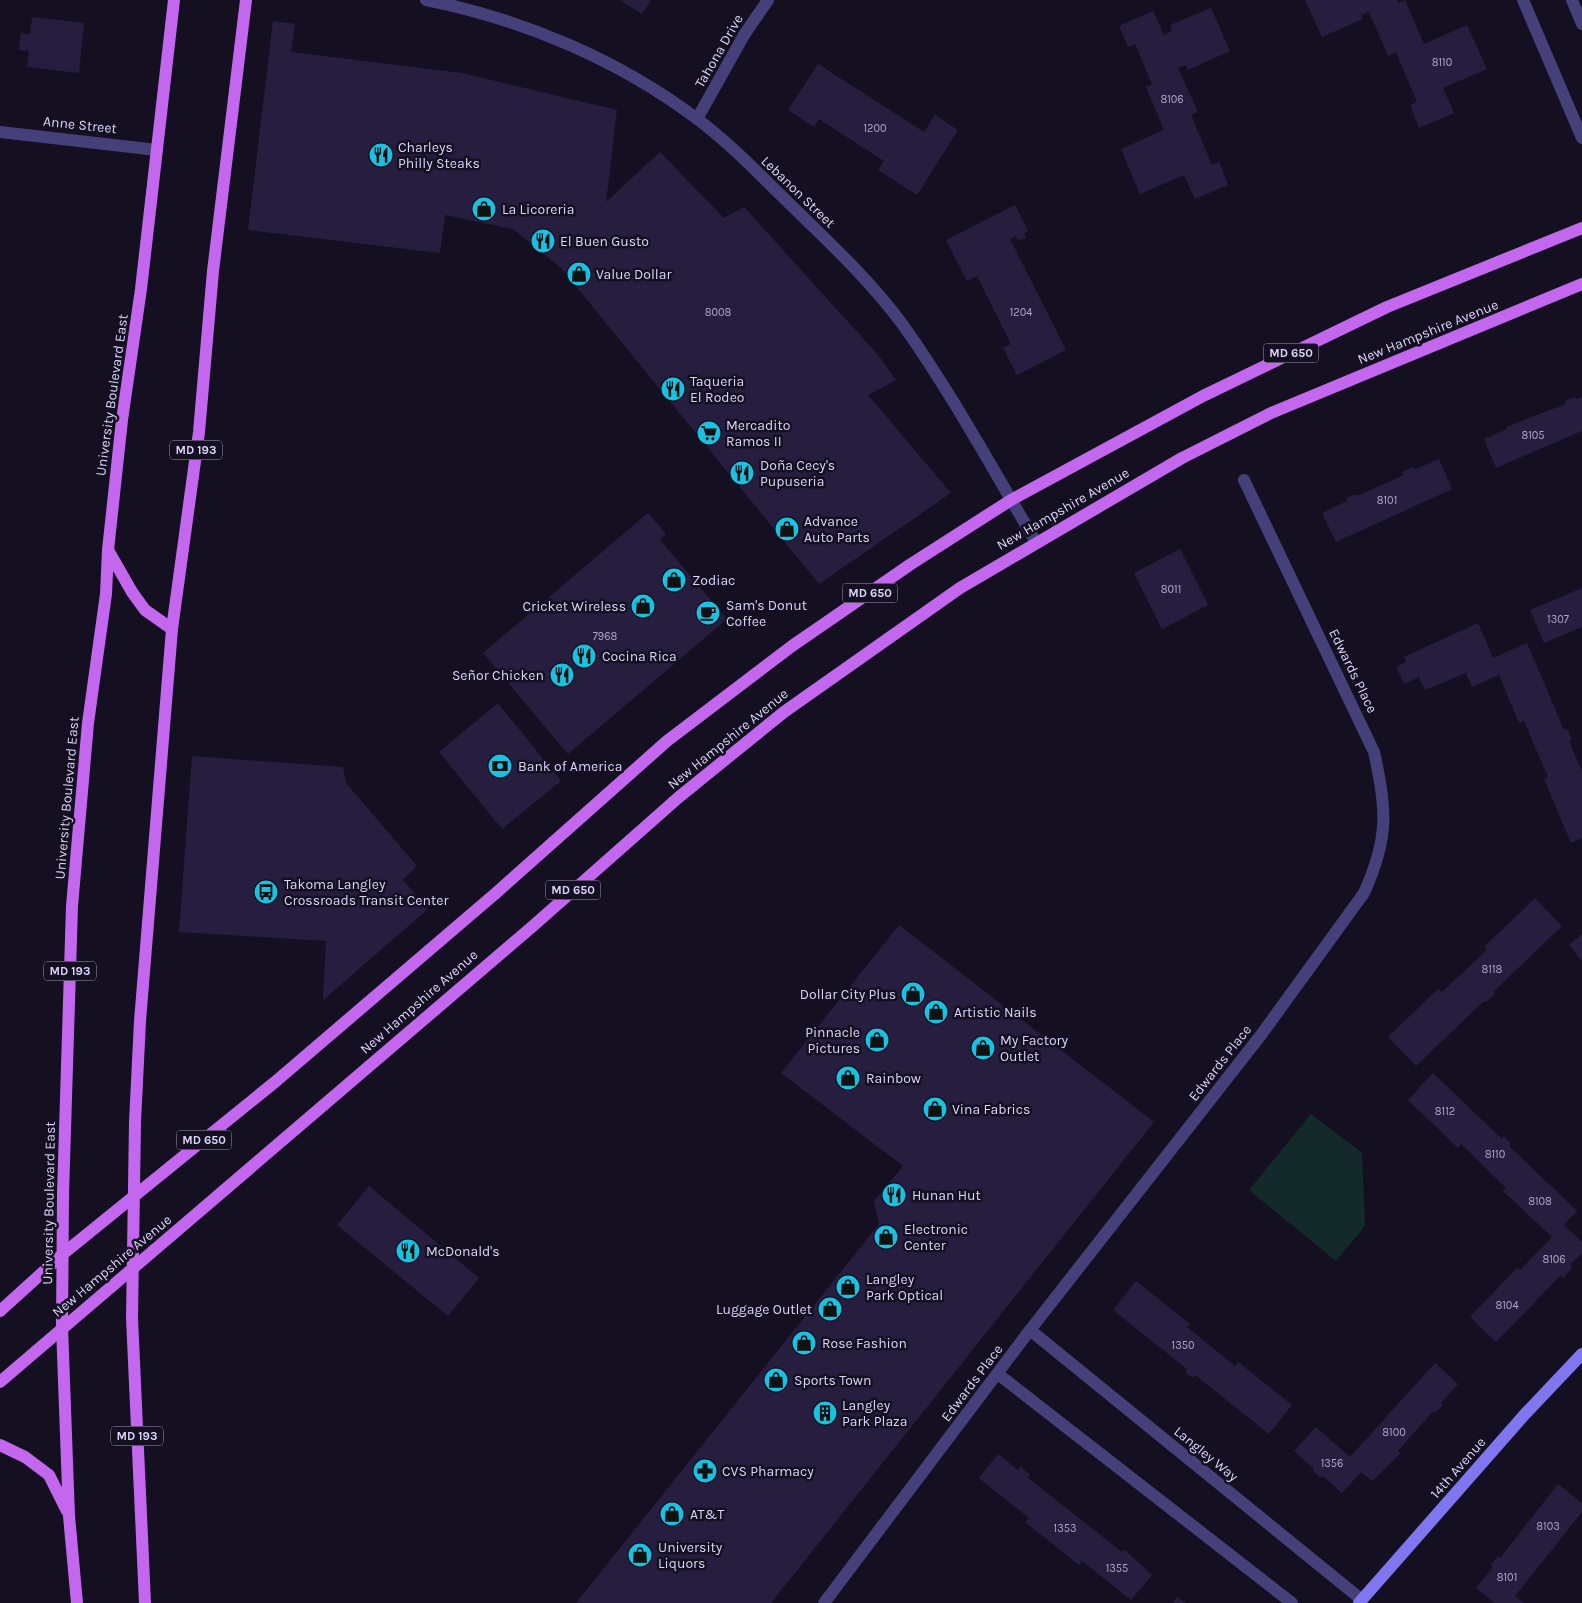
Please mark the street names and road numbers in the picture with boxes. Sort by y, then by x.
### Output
street label: Tahona Drive [691,11,747,91]
street label: Anne Street [42,113,118,137]
street label: Lebanon Street [758,153,838,231]
street label: New Hampshire Avenue [1355,296,1501,368]
street label: University Boulevard East [92,313,132,477]
road number: MD 650 [1264,343,1318,362]
road number: MD 193 [170,440,222,460]
street label: New Hampshire Avenue [994,464,1132,554]
road number: MD 650 [842,584,898,602]
street label: Edwards Place [1325,626,1381,716]
street label: New Hampshire Avenue [664,685,792,793]
street label: University Boulevard East [51,716,83,880]
road number: MD 650 [546,880,600,900]
street label: New Hampshire Avenue [357,946,481,1058]
road number: MD 193 [44,961,96,980]
street label: Edwards Place [1185,1022,1255,1104]
street label: University Boulevard East [39,1121,59,1285]
road number: MD 650 [176,1130,232,1150]
street label: New Hampshire Avenue [49,1211,175,1321]
street label: Edwards Place [938,1341,1006,1425]
street label: Langley Way [1170,1423,1242,1485]
road number: MD 193 [111,1426,163,1445]
street label: 14th Avenue [1427,1434,1489,1502]

